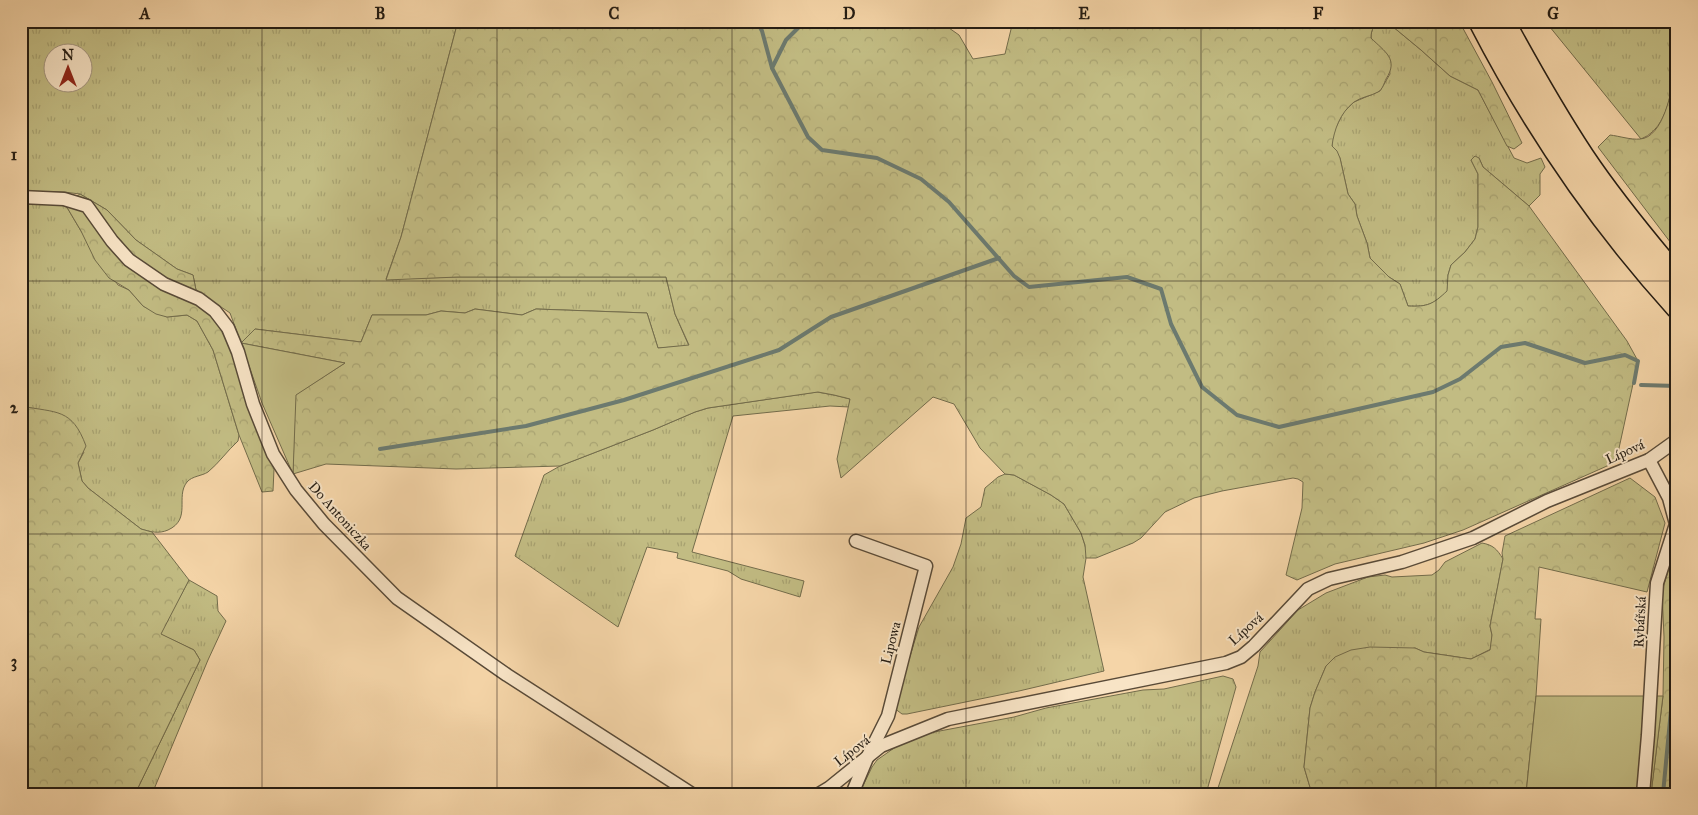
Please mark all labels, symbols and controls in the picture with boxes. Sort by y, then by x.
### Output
text: A [139,4,151,23]
text: B [375,4,385,23]
text: C [609,4,620,23]
text: D [843,4,856,23]
text: E [1078,4,1090,23]
text: F [1313,4,1324,23]
text: G [1547,4,1559,23]
north arrow [42,42,92,92]
text: N [62,47,74,64]
text: 1 [11,145,18,164]
text: 2 [10,398,19,417]
street label: Lípová [1603,436,1647,468]
street label: Do Antoniczka [305,478,375,554]
street label: Rybářská [1630,596,1650,648]
street label: Lípová [1225,609,1267,649]
street label: Lipowa [878,620,905,666]
text: 3 [11,652,17,672]
street label: Lípová [831,732,873,770]

